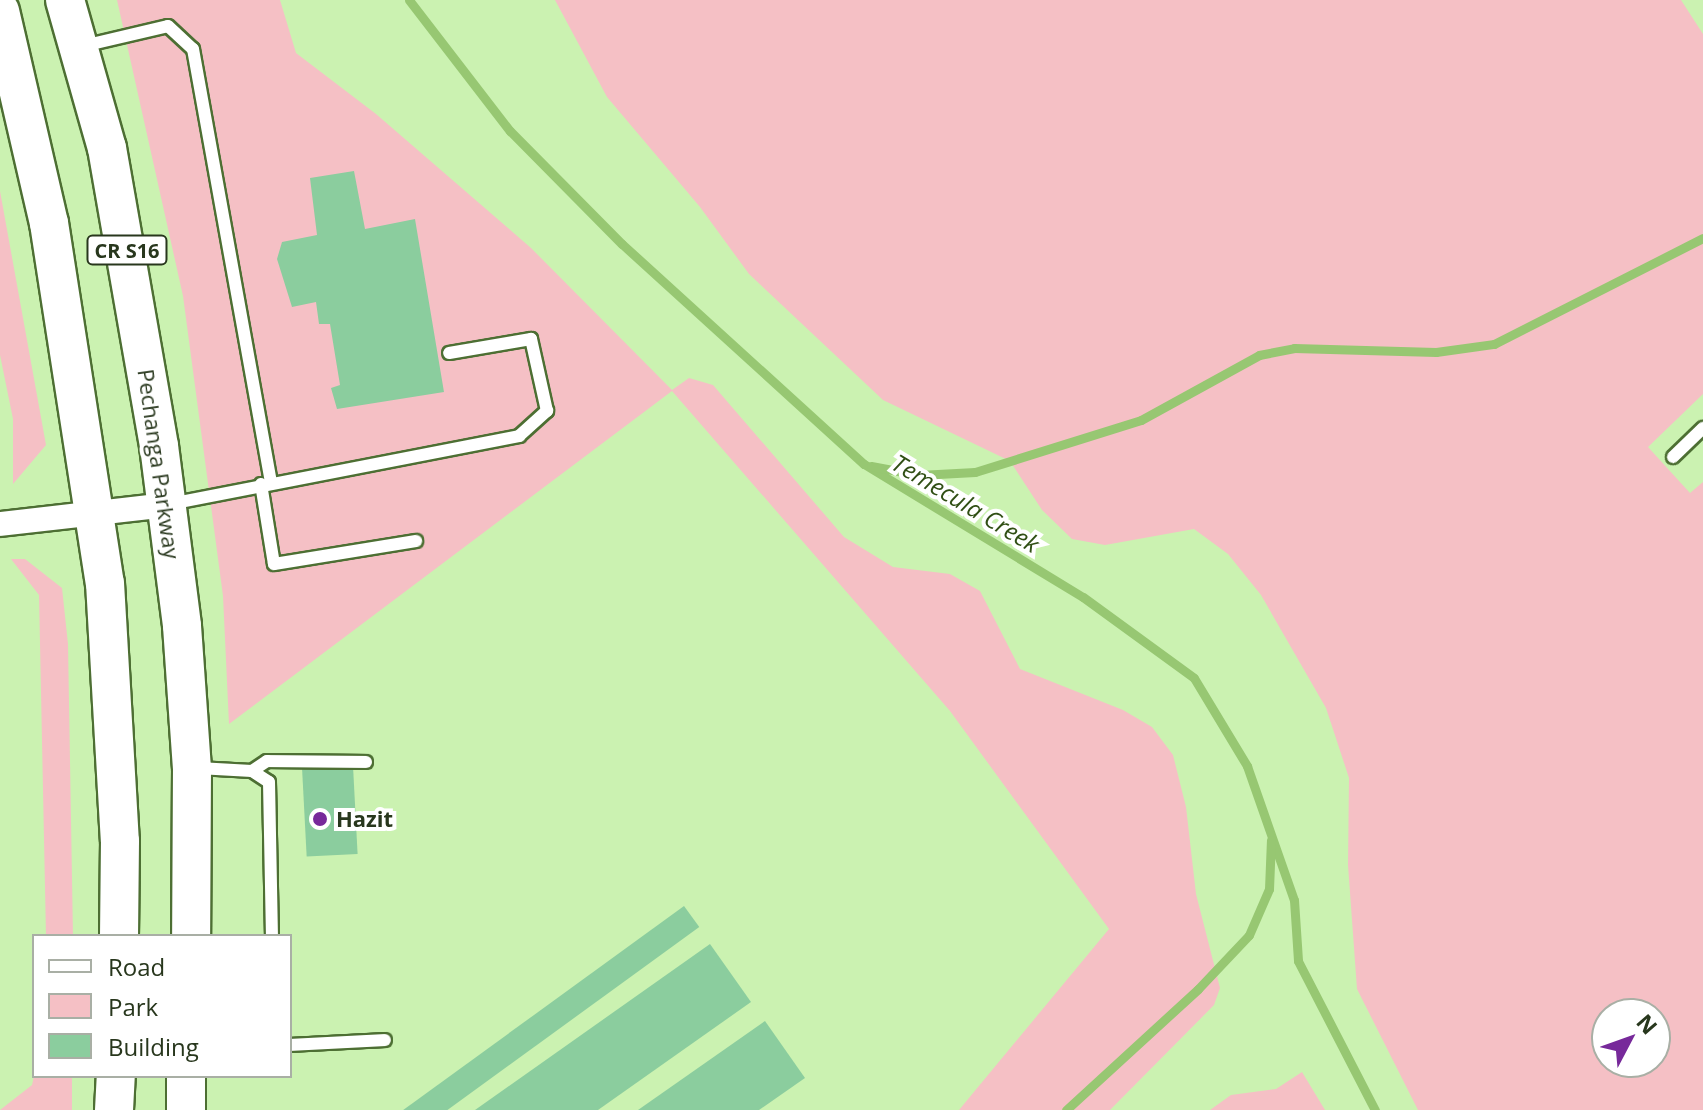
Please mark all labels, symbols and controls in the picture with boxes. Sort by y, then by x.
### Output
road number: CR S16 [85,234,169,266]
street label: Pechanga Parkway [133,367,185,561]
water label: Temecula Creek [887,448,1045,558]
place label: Hazit [336,806,393,832]
marker: Hazit [311,810,329,828]
legend [32,934,292,1078]
text: Road [108,950,165,983]
text: Park [108,990,158,1023]
north arrow [1591,998,1671,1078]
text: N [1630,1007,1665,1040]
text: Building [108,1030,199,1063]

